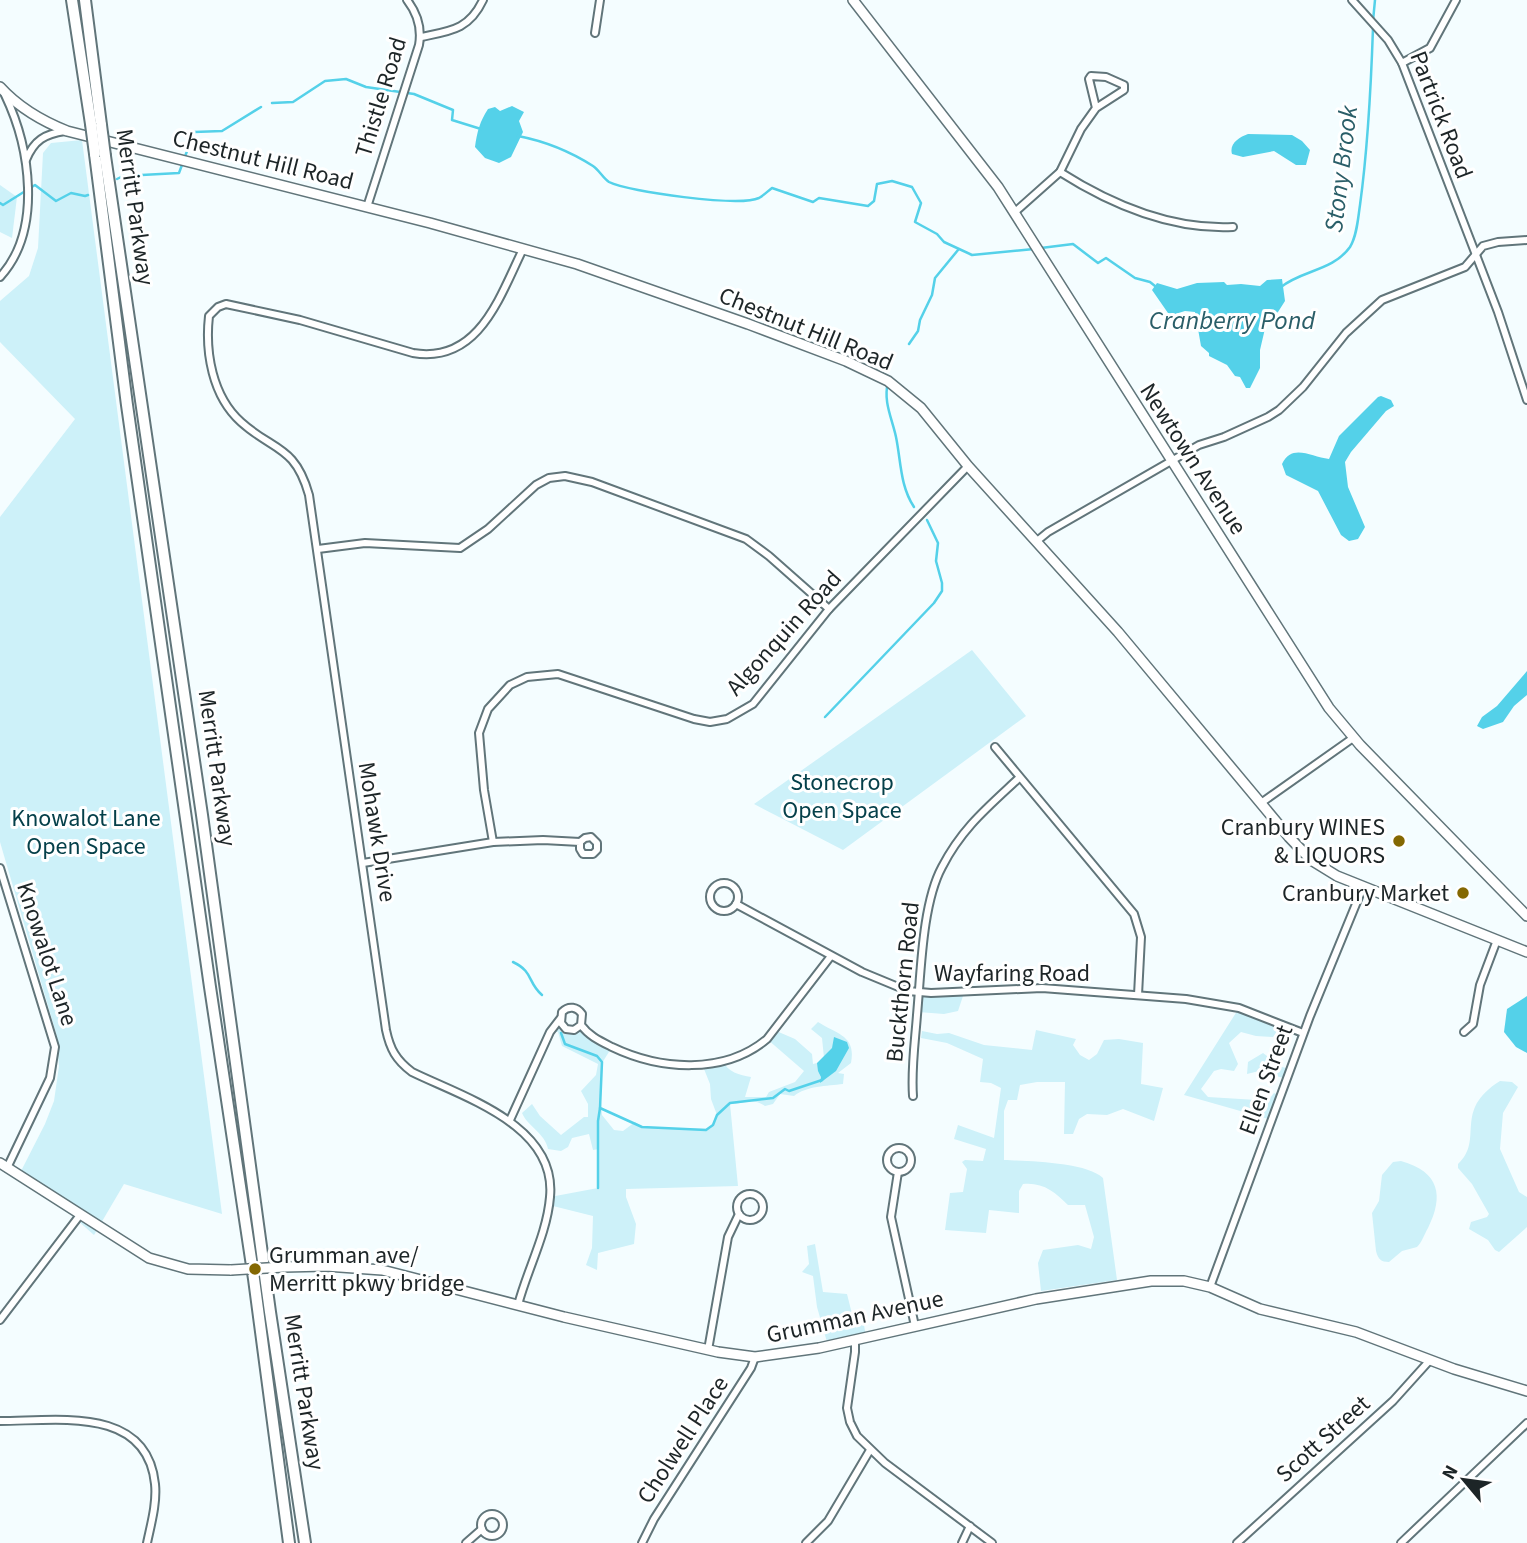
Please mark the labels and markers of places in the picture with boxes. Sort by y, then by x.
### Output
place label: Cranbury WINES & LIQUORS [1221,810,1385,873]
marker: Cranbury WINES & LIQUORS [1391,833,1407,849]
place label: Cranbury Market [1282,876,1449,911]
marker: Cranbury Market [1455,885,1471,901]
place label: Grumman ave/ Merritt pkwy bridge [269,1238,464,1301]
marker: Grumman ave/ Merritt pkwy bridge [247,1261,263,1277]

